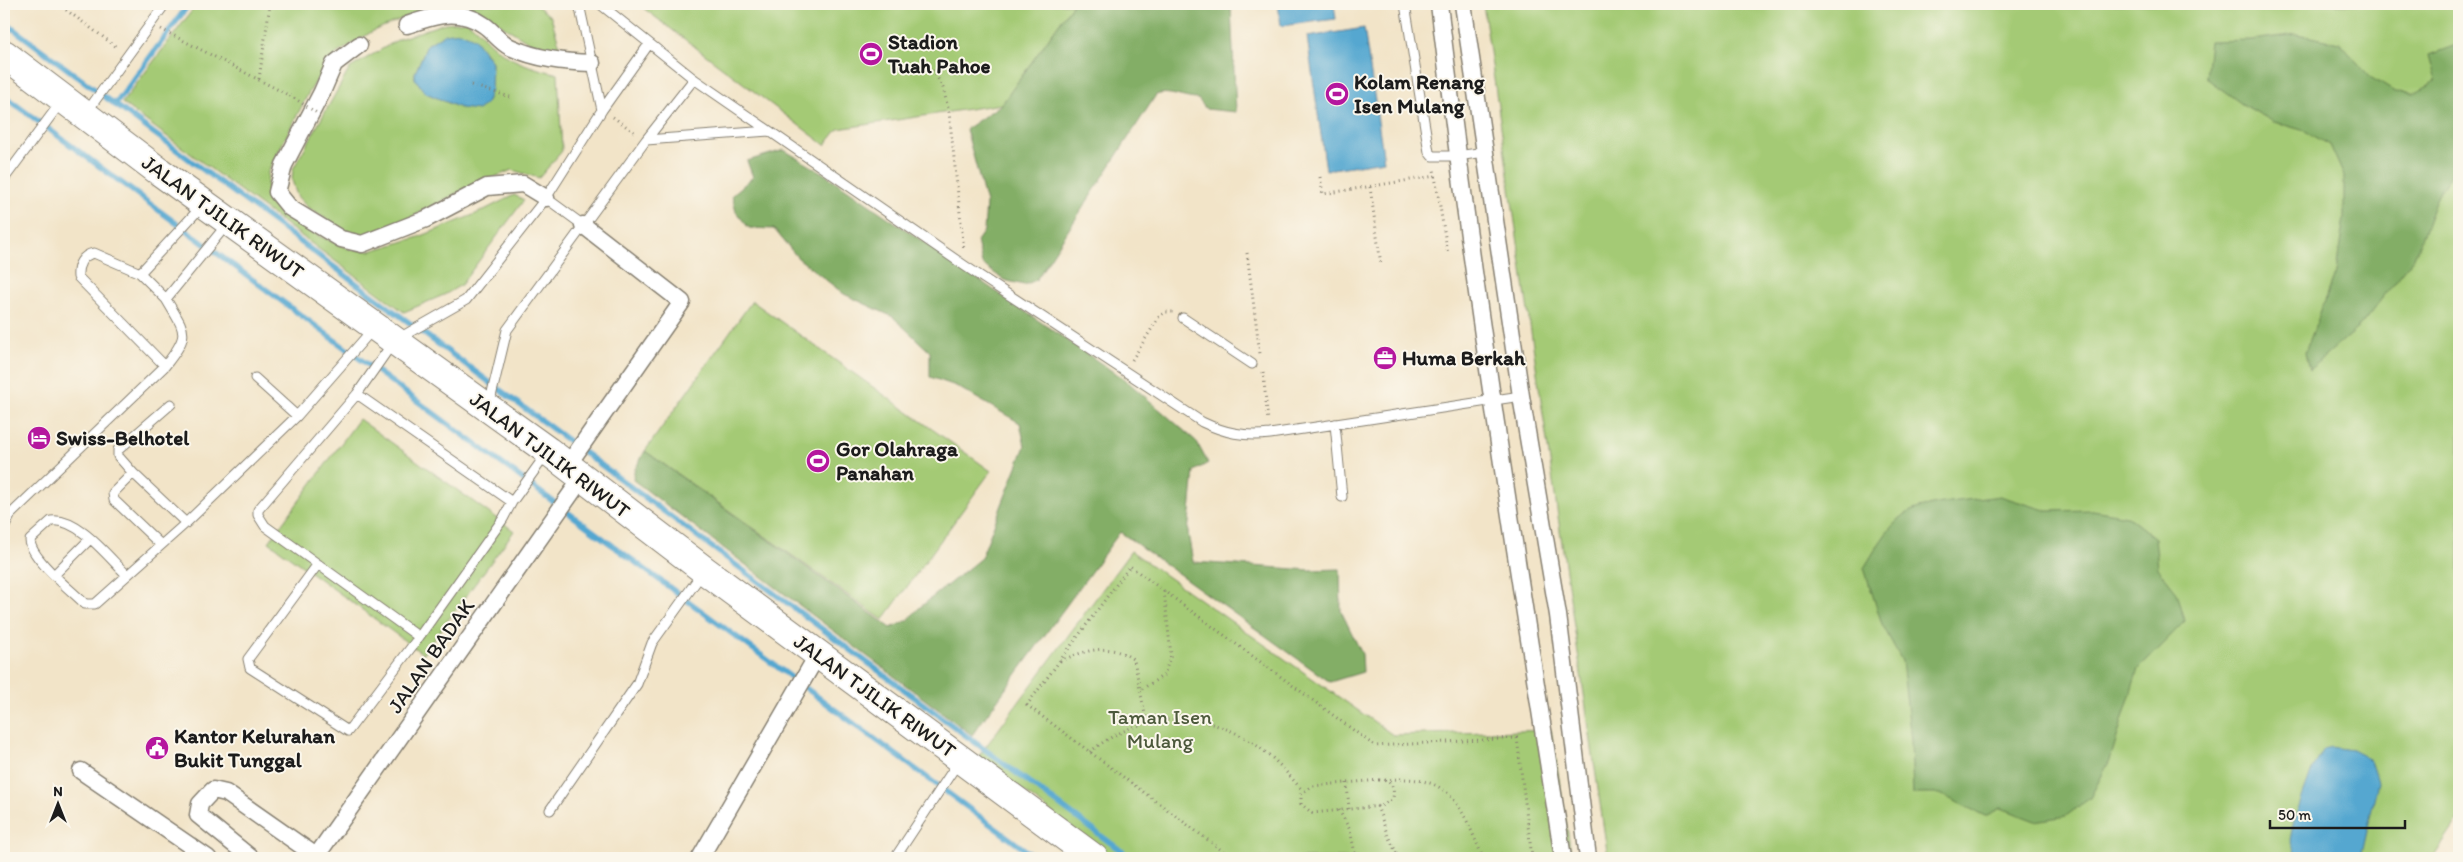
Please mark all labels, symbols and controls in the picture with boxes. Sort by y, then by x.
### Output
place label: Stadion Tuah Pahoe [887,29,991,78]
sports icon: Stadion Tuah Pahoe [858,41,884,67]
place label: Kolam Renang Isen Mulang [1354,69,1485,119]
sports icon: Kolam Renang Isen Mulang [1324,81,1350,107]
street label: JALAN TJILIK RIWUT [137,149,309,284]
office icon: Huma Berkah [1372,345,1398,371]
place label: Huma Berkah [1402,345,1526,370]
street label: JALAN TJILIK RIWUT [465,386,636,523]
hotel icon: Swiss-Belhotel [26,425,52,451]
place label: Swiss-Belhotel [56,425,190,450]
place label: Gor Olahraga Panahan [836,436,959,485]
sports icon: Gor Olahraga Panahan [805,448,831,474]
street label: JALAN BADAK [382,593,479,718]
street label: JALAN TJILIK RIWUT [789,628,961,763]
park label: Taman Isen Mulang [1108,704,1212,753]
place label: Kantor Kelurahan Bukit Tunggal [174,723,335,773]
public building icon: Kantor Kelurahan Bukit Tunggal [144,735,170,761]
north arrow [32,780,82,830]
text: N [53,783,63,800]
scale bar [2270,797,2406,829]
text: 50 m [2278,806,2311,824]

